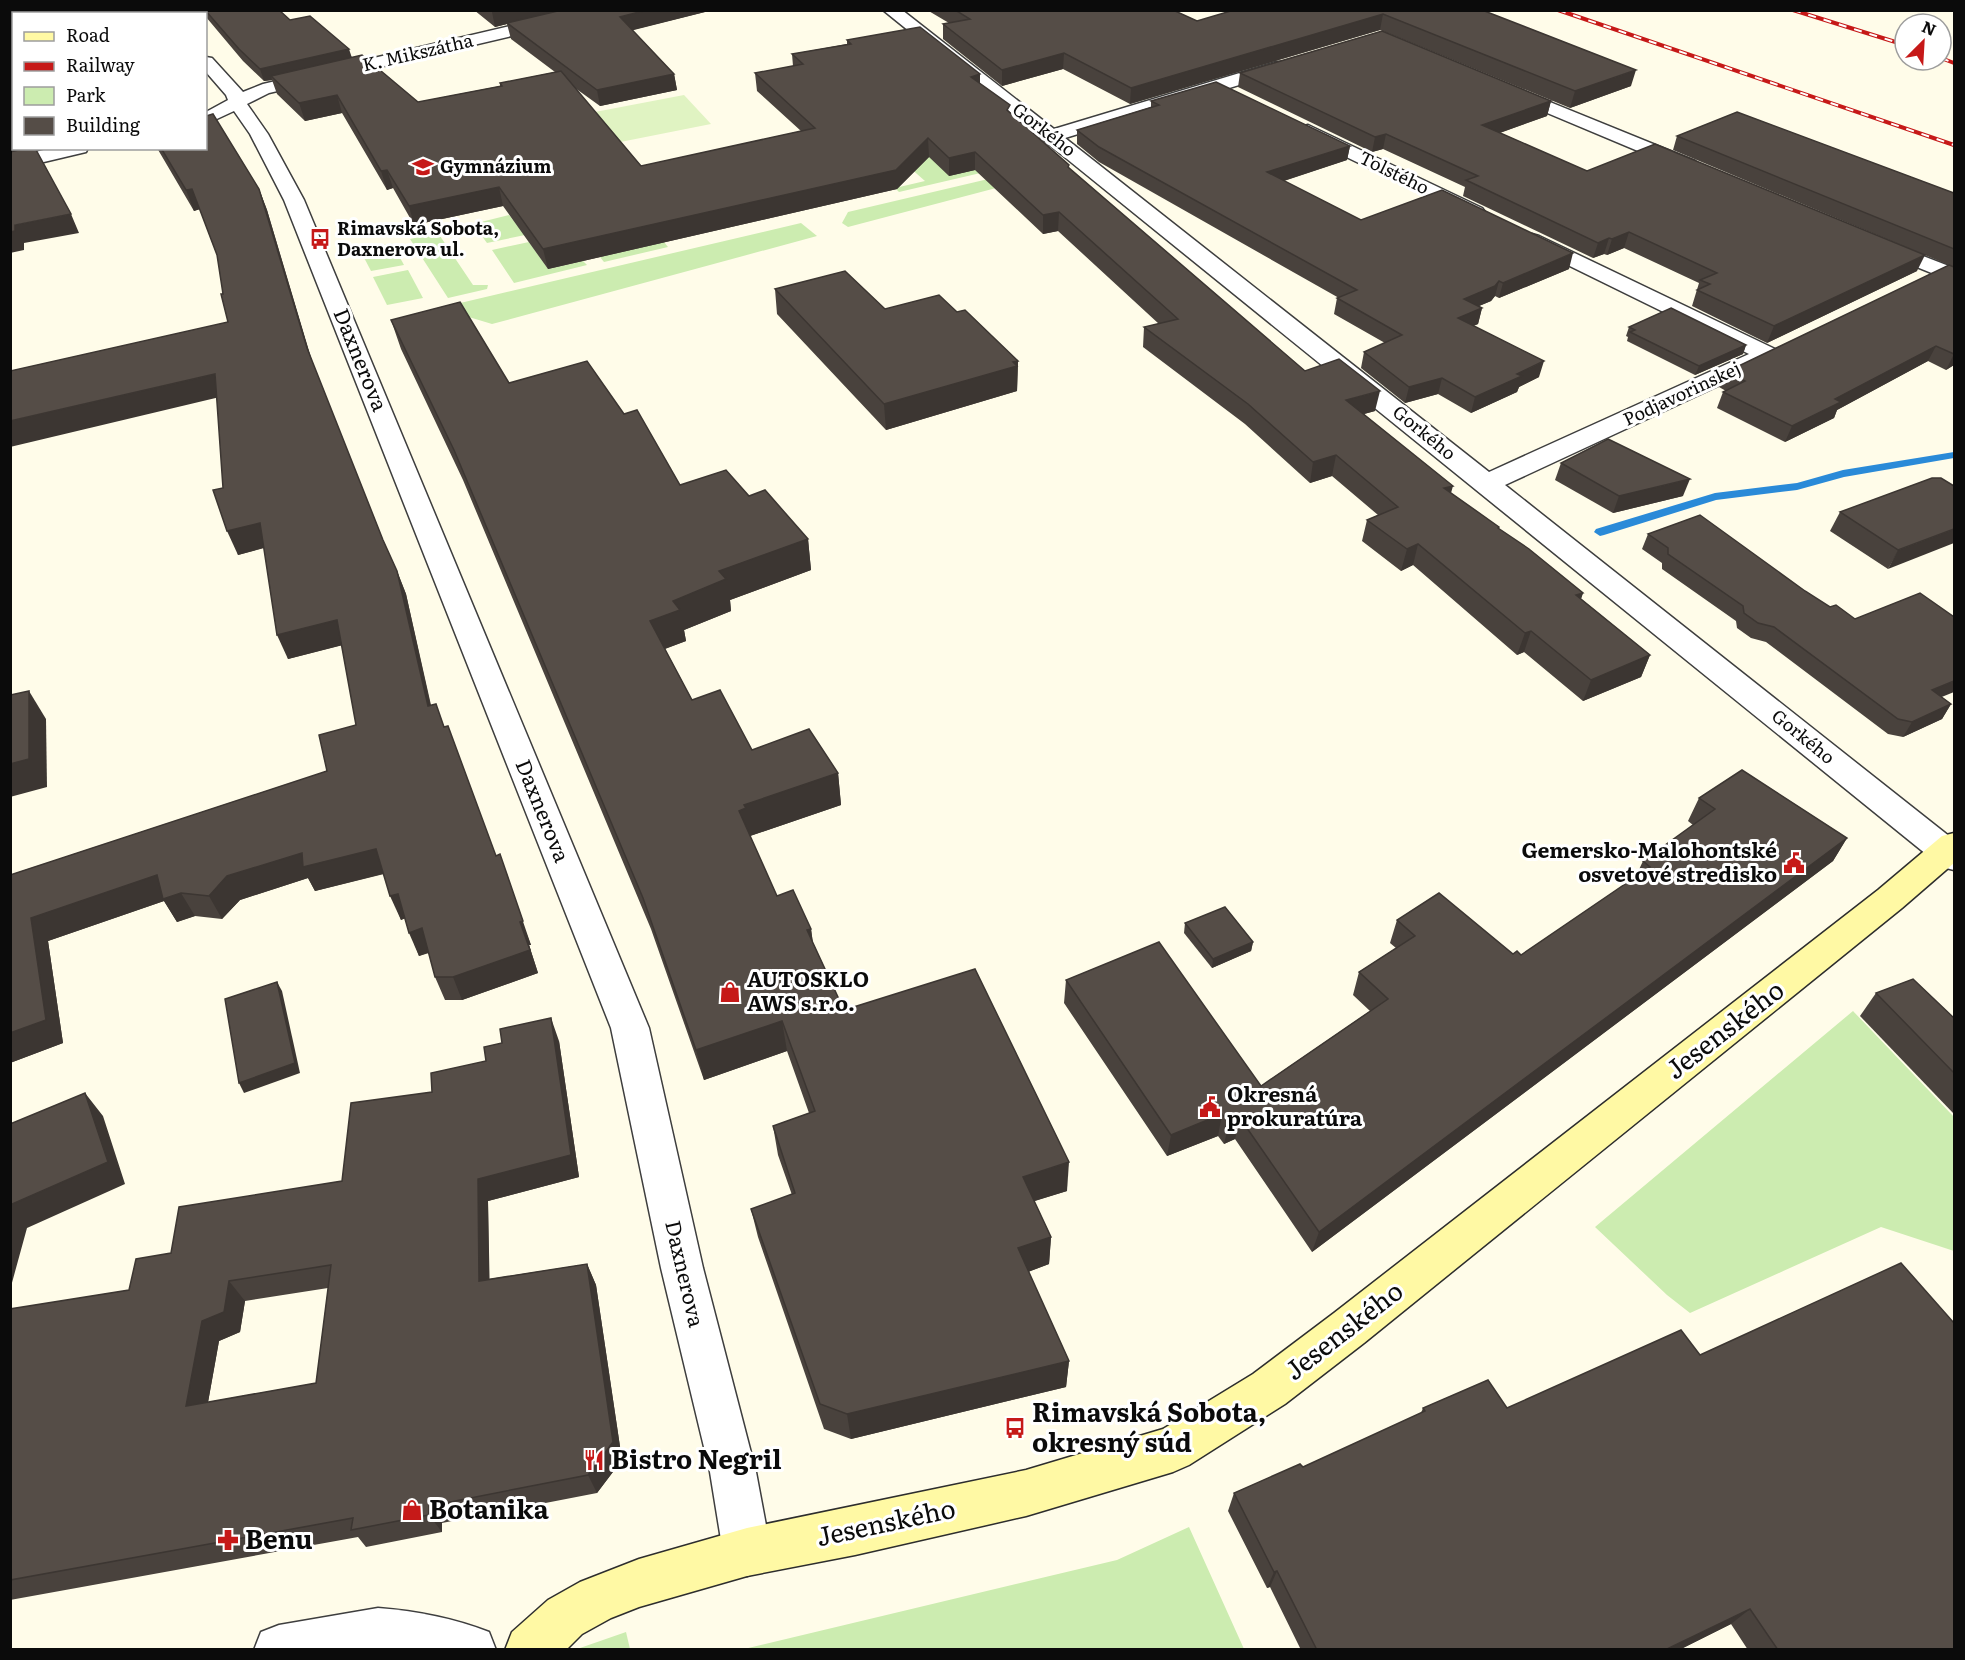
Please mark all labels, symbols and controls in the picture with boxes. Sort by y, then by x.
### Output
legend [12,12,207,150]
north arrow [1893,12,1953,72]
text: N [1918,14,1941,41]
text: Road [66,21,110,48]
street label: K. Mikszátha [360,26,476,77]
text: Railway [66,51,135,78]
text: Park [66,81,107,108]
street label: Gorkého [1007,95,1082,162]
text: Building [66,111,141,138]
street label: Tolstého [1355,143,1434,200]
place label: Gymnázium [440,152,551,179]
school or university icon: Gymnázium [411,155,435,179]
place label: Rimavská Sobota, Daxnerova ul. [337,214,499,262]
bus stop icon: Rimavská Sobota, Daxnerova ul. [308,227,332,251]
street label: Daxnerova [328,303,397,416]
street label: Podjavorinskej [1618,354,1745,432]
street label: Gorkého [1388,398,1462,466]
street label: Gorkého [1767,702,1841,770]
street label: Daxnerova [510,754,579,867]
place label: Gemersko-Malohontské osvetové stredisko [1521,833,1777,888]
public building icon: Gemersko-Malohontské osvetové stredisko [1782,851,1806,875]
place label: AUTOSKLO AWS s.r.o. [747,962,869,1017]
street label: Jesenského [1656,969,1791,1087]
shop icon: AUTOSKLO AWS s.r.o. [718,980,742,1004]
place label: Okresná prokuratúra [1227,1077,1363,1132]
public building icon: Okresná prokuratúra [1198,1095,1222,1119]
street label: Daxnerova [659,1217,714,1331]
street label: Jesenského [1275,1270,1410,1388]
place label: Rimavská Sobota, okresný súd [1032,1391,1266,1460]
bus stop icon: Rimavská Sobota, okresný súd [1003,1416,1027,1440]
place label: Bistro Negril [611,1438,782,1477]
restaurant icon: Bistro Negril [582,1448,606,1472]
street label: Jesenského [812,1487,959,1554]
place label: Botanika [429,1488,549,1527]
shop icon: Botanika [400,1498,424,1522]
place label: Benu [245,1518,313,1557]
pharmacy icon: Benu [216,1528,240,1552]

